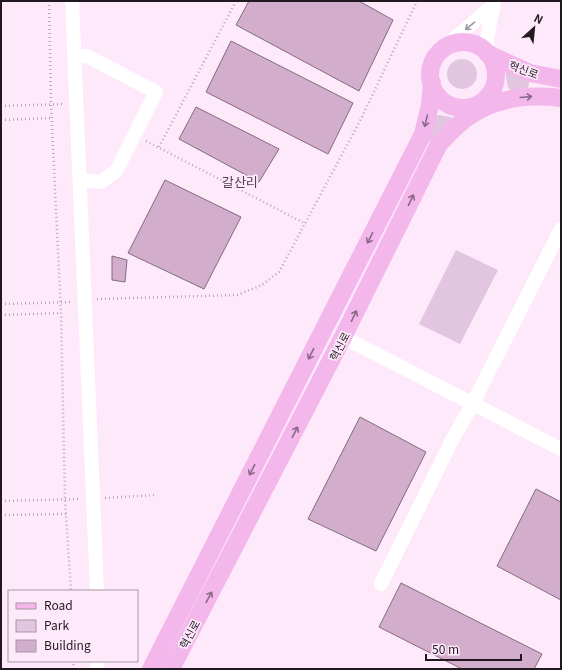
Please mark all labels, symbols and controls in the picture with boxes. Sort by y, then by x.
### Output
north arrow [514,8,554,48]
text: N [532,9,546,27]
one-way arrow [464,22,475,31]
street label: 혁신로 [507,56,541,82]
one-way arrow [519,93,532,100]
one-way arrow [421,114,429,127]
district label: 갈산리 [222,172,258,191]
one-way arrow [407,194,415,206]
one-way arrow [366,232,373,244]
one-way arrow [351,311,358,323]
street label: 혁신로 [325,329,353,363]
one-way arrow [307,348,315,360]
one-way arrow [291,426,299,438]
one-way arrow [248,463,255,475]
legend [8,590,138,662]
one-way arrow [206,591,213,603]
text: Road [44,596,73,613]
text: Park [44,616,69,633]
street label: 혁신로 [175,617,203,651]
text: Building [44,636,91,653]
scale bar [426,636,521,662]
text: 50 m [432,640,459,657]

